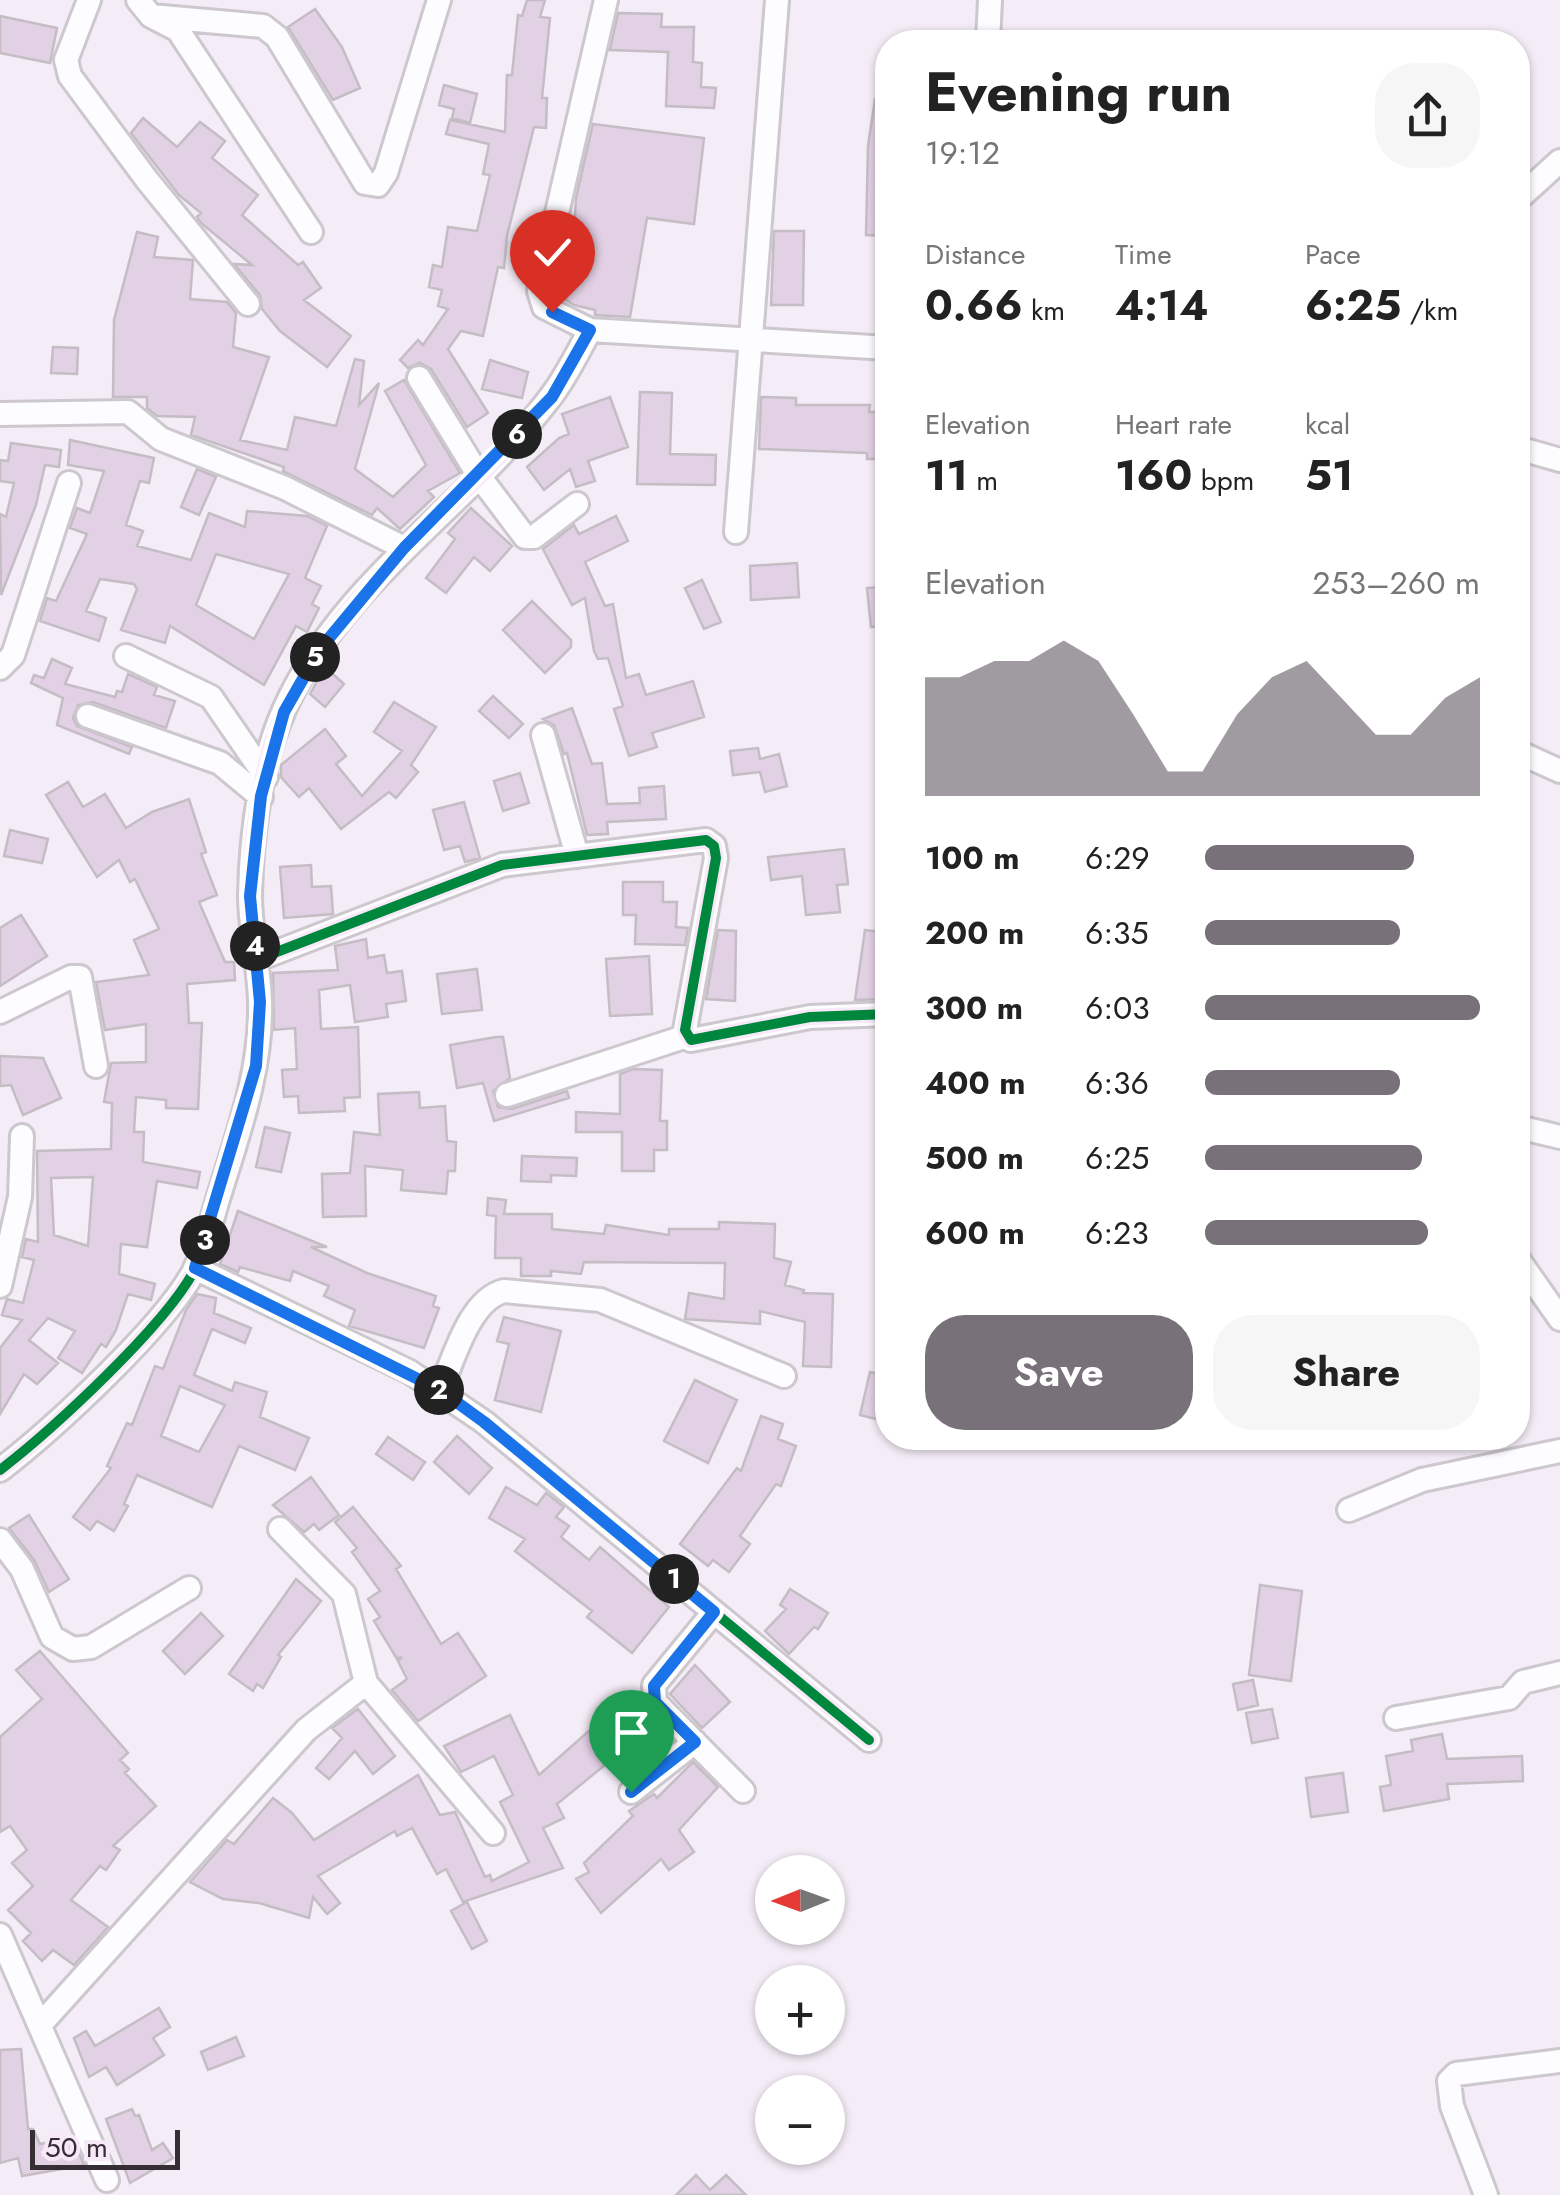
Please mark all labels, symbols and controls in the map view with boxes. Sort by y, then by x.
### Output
text: Evening run [925,52,1232,132]
button: share [1375,63,1480,168]
text: 19:12 [925,130,1000,176]
pin [510,210,595,313]
icon: check [525,225,580,280]
text: Distance [925,234,1025,275]
text: Time [1115,234,1172,275]
text: Pace [1305,234,1361,275]
text: 0.66 [925,275,1023,336]
text: 4:14 [1115,275,1209,336]
text: 6:25 [1305,275,1401,336]
text: km [1023,290,1065,331]
text: /km [1401,290,1458,331]
text: Elevation [925,404,1031,445]
text: Heart rate [1115,404,1232,445]
text: kcal [1305,404,1350,445]
pin: 6 [492,409,542,459]
text: 6 [508,413,526,454]
text: 11 [925,445,968,506]
text: 160 [1115,445,1192,506]
text: 51 [1305,445,1353,506]
text: m [968,460,998,501]
text: bpm [1192,460,1254,501]
text: Elevation [925,560,1046,606]
text: 253–260 m [1312,560,1480,606]
pin: 5 [290,632,340,682]
text: 5 [306,636,324,677]
text: 100 m [925,835,1020,881]
text: 6:29 [1085,835,1150,881]
text: 200 m [925,910,1024,956]
text: 6:35 [1085,910,1149,956]
pin: 4 [230,921,280,971]
text: 4 [245,925,265,966]
text: 300 m [925,985,1023,1031]
text: 6:03 [1085,985,1150,1031]
text: 400 m [925,1060,1026,1106]
text: 6:36 [1085,1060,1149,1106]
text: 500 m [925,1135,1024,1181]
text: 6:25 [1085,1135,1149,1181]
text: 600 m [925,1210,1025,1256]
text: 6:23 [1085,1210,1149,1256]
pin: 3 [180,1215,230,1265]
text: 3 [196,1219,214,1260]
button: Save [925,1315,1193,1430]
button: Share [1213,1315,1480,1430]
pin: 2 [414,1365,464,1415]
text: 2 [430,1369,448,1410]
pin: 1 [649,1554,699,1604]
text: 1 [667,1558,681,1599]
pin [589,1690,674,1793]
icon: arrive [604,1705,659,1760]
north arrow [755,1855,845,1945]
map controls [755,1855,845,2165]
button: + [755,1965,845,2055]
button: − [755,2075,845,2165]
scale bar [30,2125,180,2170]
text: 50 m [45,2127,108,2168]

